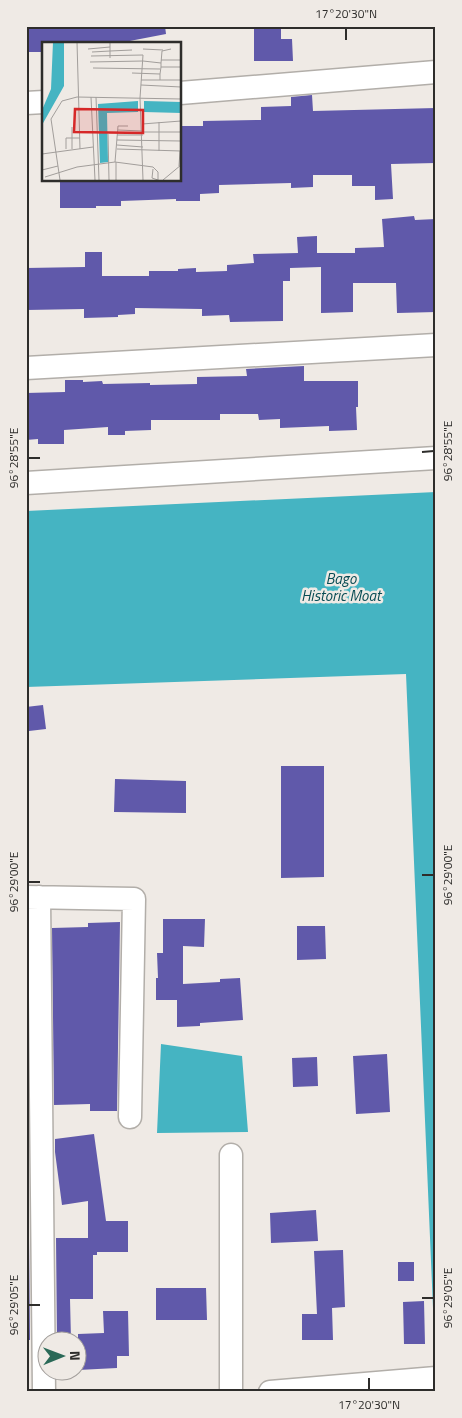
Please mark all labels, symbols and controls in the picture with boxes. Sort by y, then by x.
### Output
text: 17°20'30"N [315,4,377,23]
inset map [42,42,181,181]
text: 96°28'55"E [438,420,457,481]
text: 96°28'55"E [4,427,23,488]
water label: Bago Historic Moat [301,567,383,607]
text: 96°29'00"E [438,844,457,905]
text: 96°29'00"E [4,851,23,912]
text: 96°29'05"E [438,1267,457,1328]
text: 96°29'05"E [4,1274,23,1335]
north arrow [38,1330,88,1380]
text: N [65,1351,86,1361]
text: 17°20'30"N [338,1395,400,1414]

